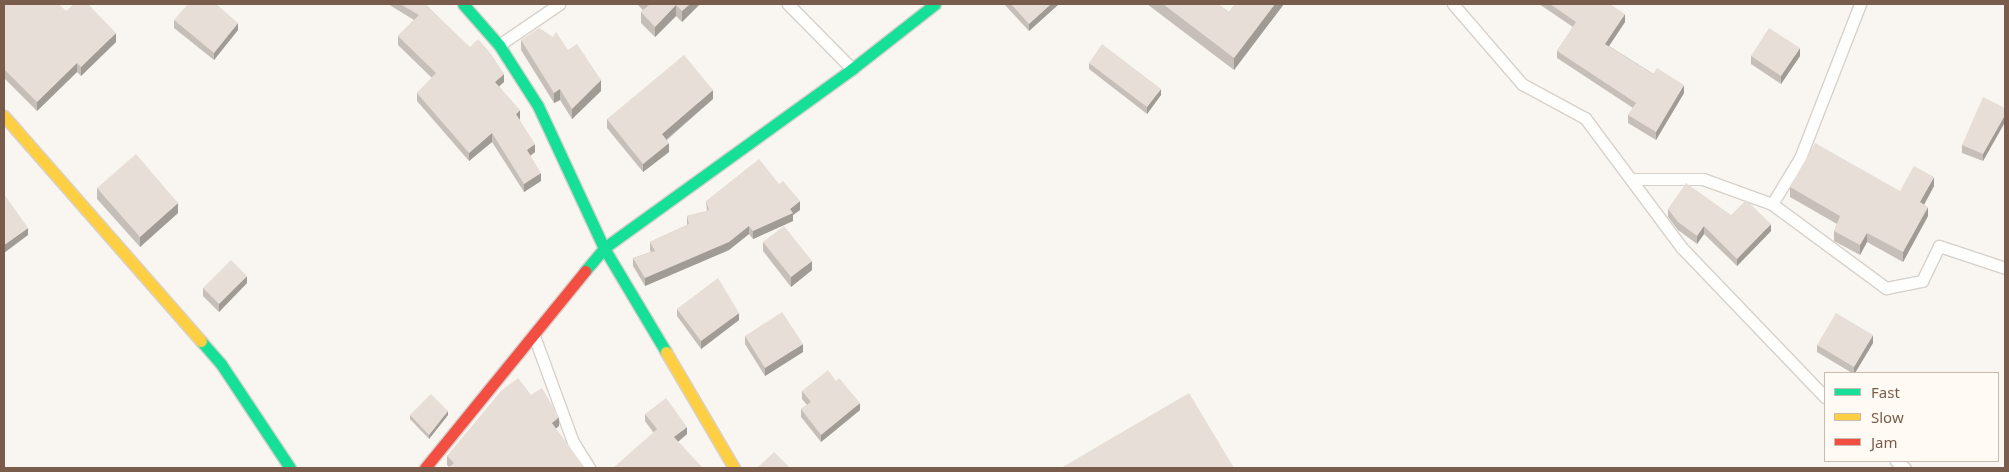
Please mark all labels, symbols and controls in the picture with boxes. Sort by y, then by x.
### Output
legend [1824,372,1999,462]
text: Fast [1871,382,1900,402]
text: Slow [1871,407,1904,427]
text: Jam [1871,432,1898,452]

